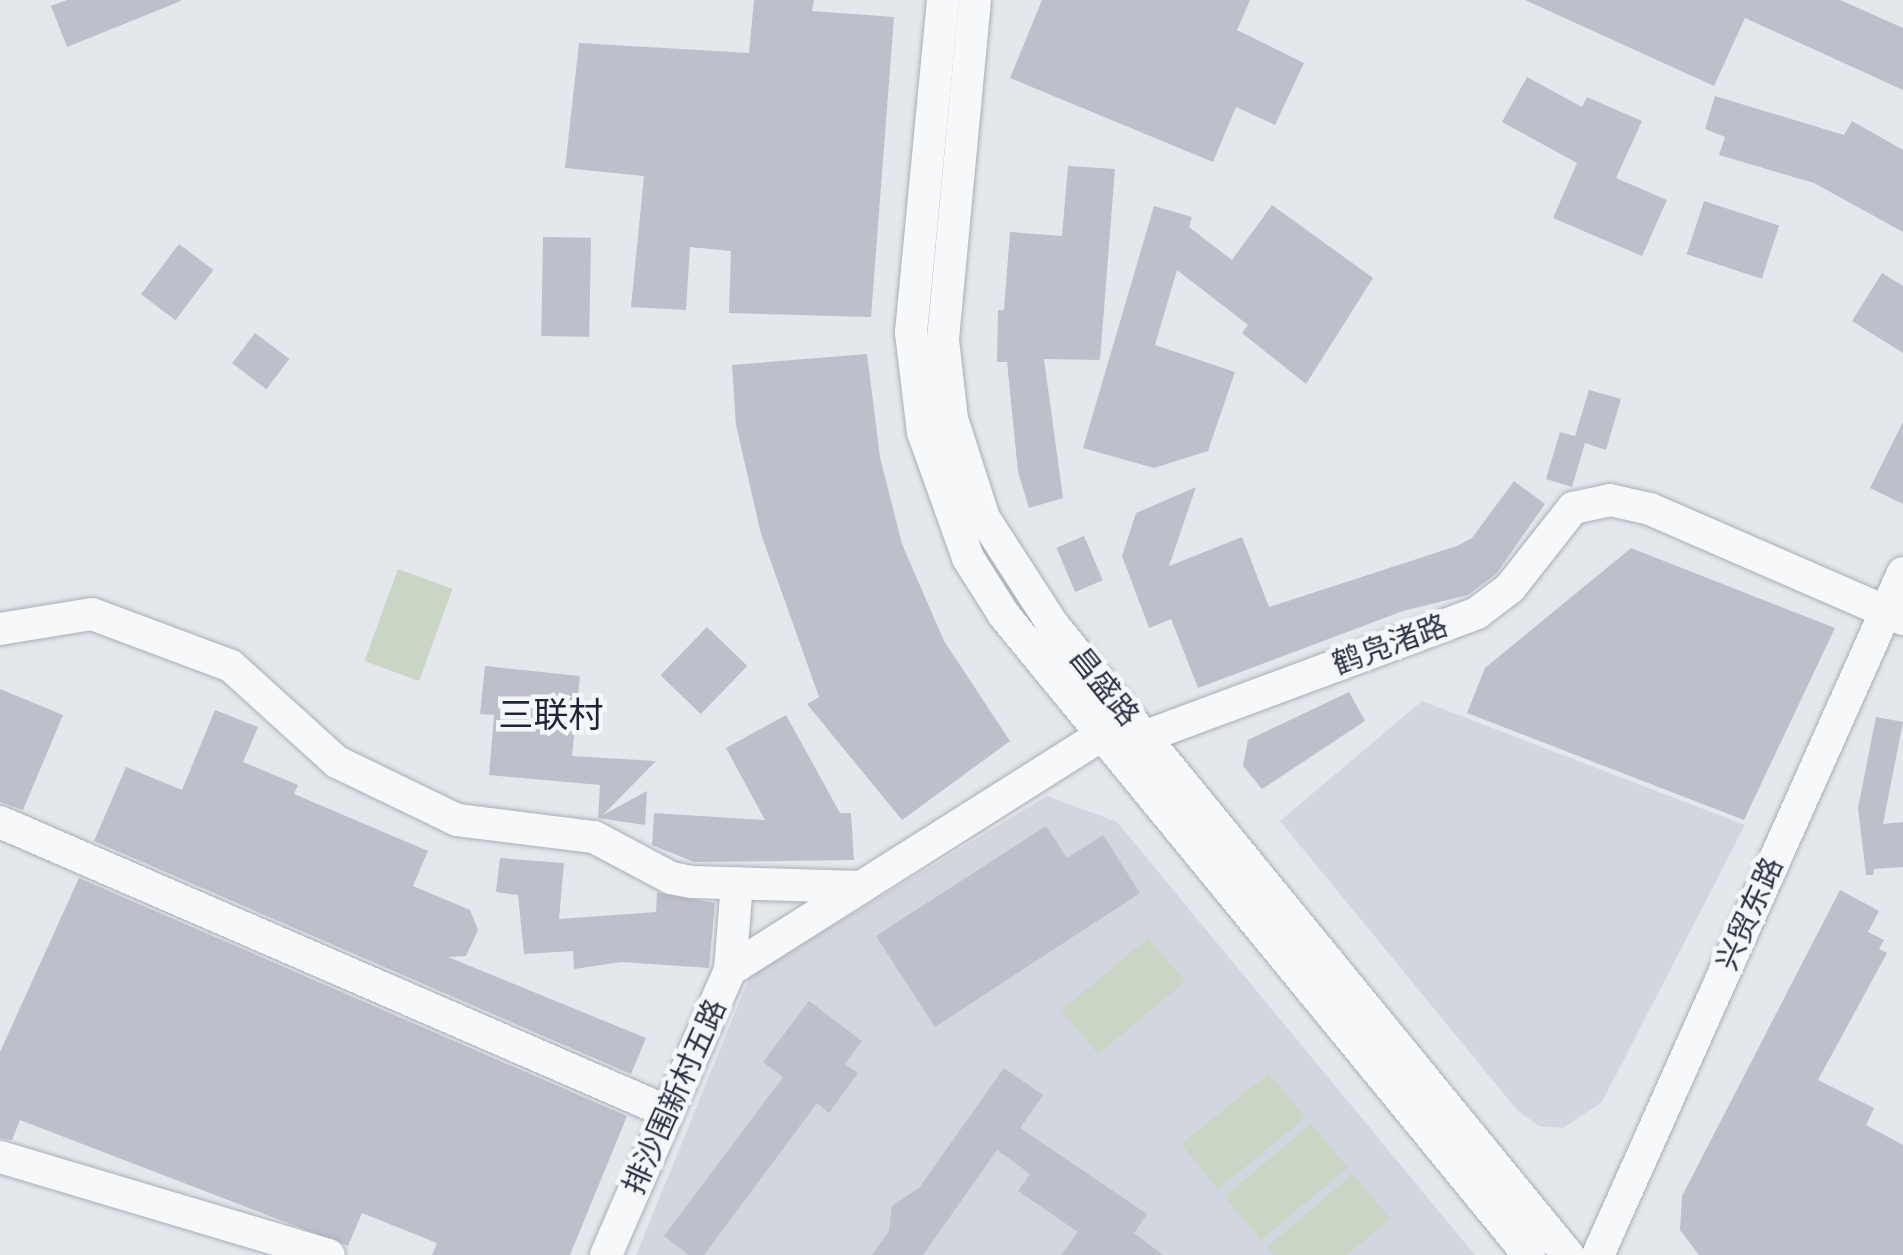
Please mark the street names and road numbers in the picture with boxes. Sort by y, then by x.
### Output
street label: 鹤凫渚路 [1327,608,1453,682]
street label: 昌盛路 [1062,641,1146,733]
street label: 兴贸东路 [1709,852,1791,976]
street label: 排沙围新村五路 [616,994,734,1200]

